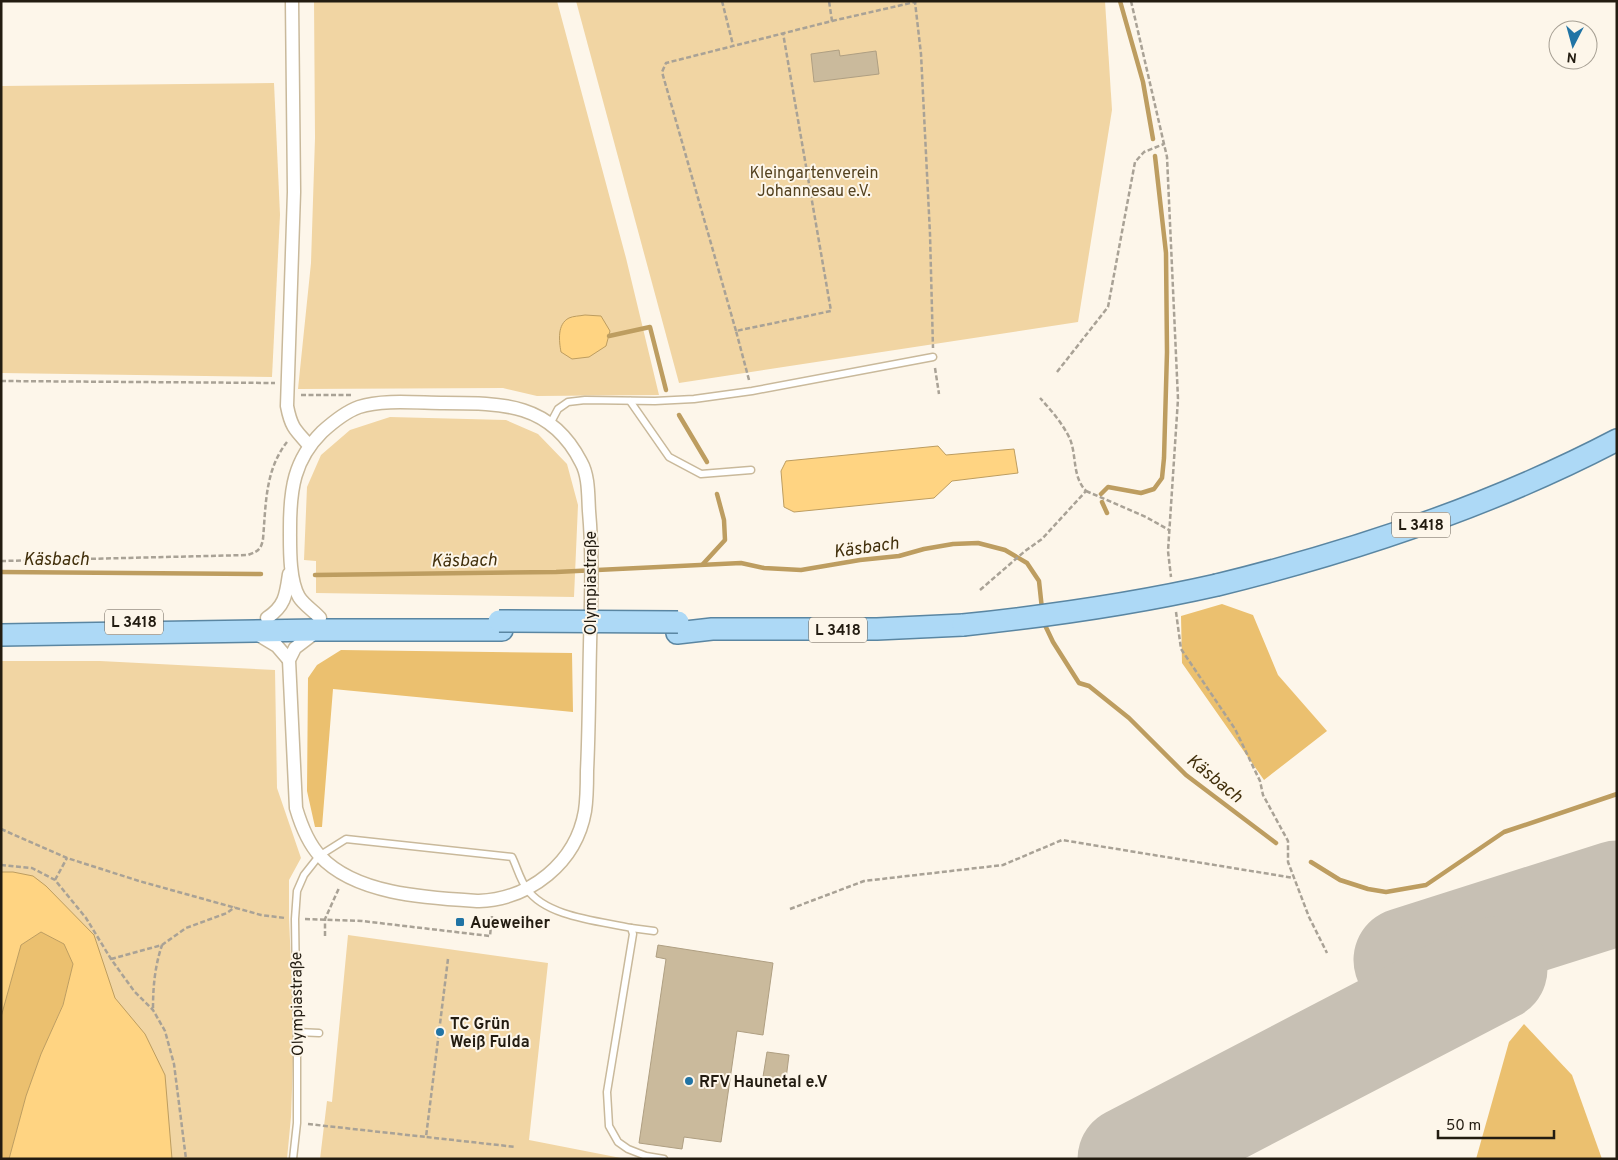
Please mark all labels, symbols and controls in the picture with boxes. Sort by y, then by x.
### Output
north arrow [1548,20,1598,70]
text: N [1566,47,1578,65]
park label: Kleingartenverein Johannesau e.V. [750,164,878,202]
road number: L 3418 [1392,512,1450,538]
street label: Olympiastraße [582,531,602,635]
water label: Käsbach [832,532,901,564]
water label: Käsbach [23,549,89,572]
water label: Käsbach [431,549,497,574]
road number: L 3418 [105,610,163,634]
road number: L 3418 [809,618,867,642]
water label: Käsbach [1181,749,1247,809]
place label: Aueweiher [470,914,551,934]
marker: Aueweiher [454,916,466,928]
street label: Olympiastraße [287,952,309,1056]
place label: TC Grün Weiß Fulda [450,1015,530,1053]
marker: TC Grün Weiß Fulda [434,1026,446,1038]
place label: RFV Haunetal e.V [699,1073,828,1093]
marker: RFV Haunetal e.V [683,1075,695,1087]
scale bar [1438,1108,1554,1140]
text: 50 m [1446,1117,1481,1136]

